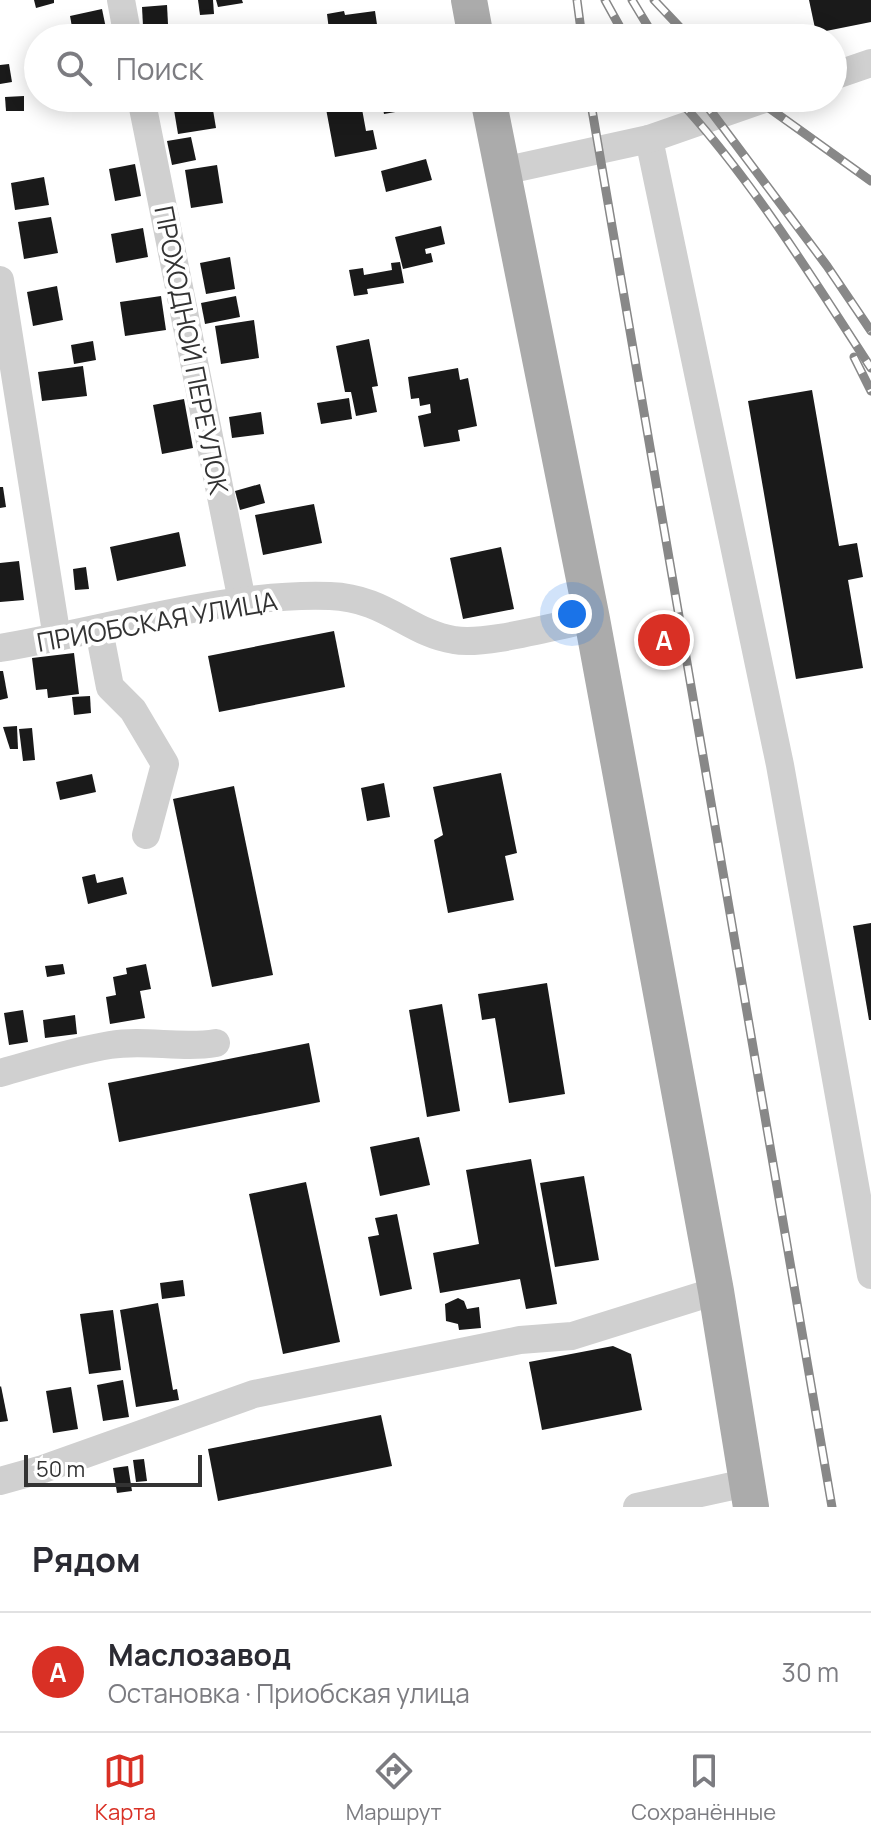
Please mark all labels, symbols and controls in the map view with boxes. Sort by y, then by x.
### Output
search box [24,24,847,112]
icon: search [52,46,96,90]
text: Поиск [116,48,203,89]
street label: ПРОХОДНОЙ ПЕРЕУЛОК [146,203,238,498]
street label: ПРИОБСКАЯ УЛИЦА [34,582,280,660]
your location [552,594,592,634]
pin: A [638,610,690,670]
scale bar [24,1451,202,1487]
text: 50 m [36,1454,85,1484]
text: Рядом [32,1536,141,1582]
text: Маслозавод [108,1634,291,1675]
text: A [49,1654,67,1690]
text: 30 m [782,1654,839,1690]
text: Остановка · Приобская улица [108,1675,470,1711]
tab: Карта [95,1749,156,1827]
tab: Маршрут [346,1749,442,1827]
tab: Сохранённые [631,1749,776,1827]

